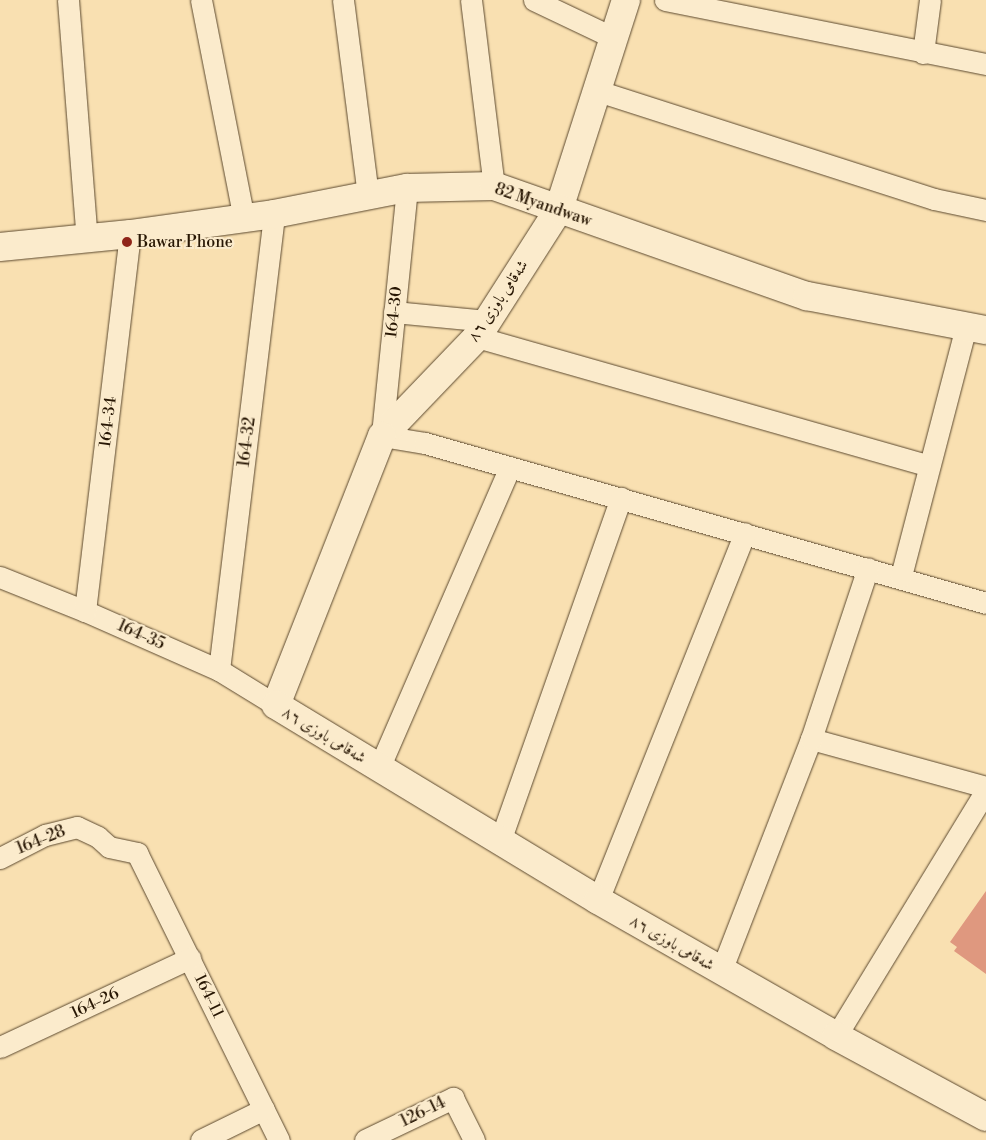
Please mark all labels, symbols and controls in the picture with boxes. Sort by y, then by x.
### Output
street label: 82 Myandwaw [492,179,594,231]
place label: Bawar Phone [137,232,233,252]
marker: Bawar Phone [121,236,133,248]
street label: شەقامی باوزی ٨٦ [464,257,532,345]
street label: 164-30 [382,285,406,339]
street label: 164-34 [95,396,121,448]
street label: 164-32 [234,416,260,468]
street label: 164-35 [114,616,168,654]
street label: شەقامی باوزی ٨٦ [279,702,369,768]
street label: 164-28 [14,822,68,858]
street label: شەقامی باوزی ٨٦ [626,911,718,975]
street label: 164-11 [190,971,228,1021]
street label: 164-26 [68,984,122,1022]
street label: 126-14 [397,1093,449,1131]

